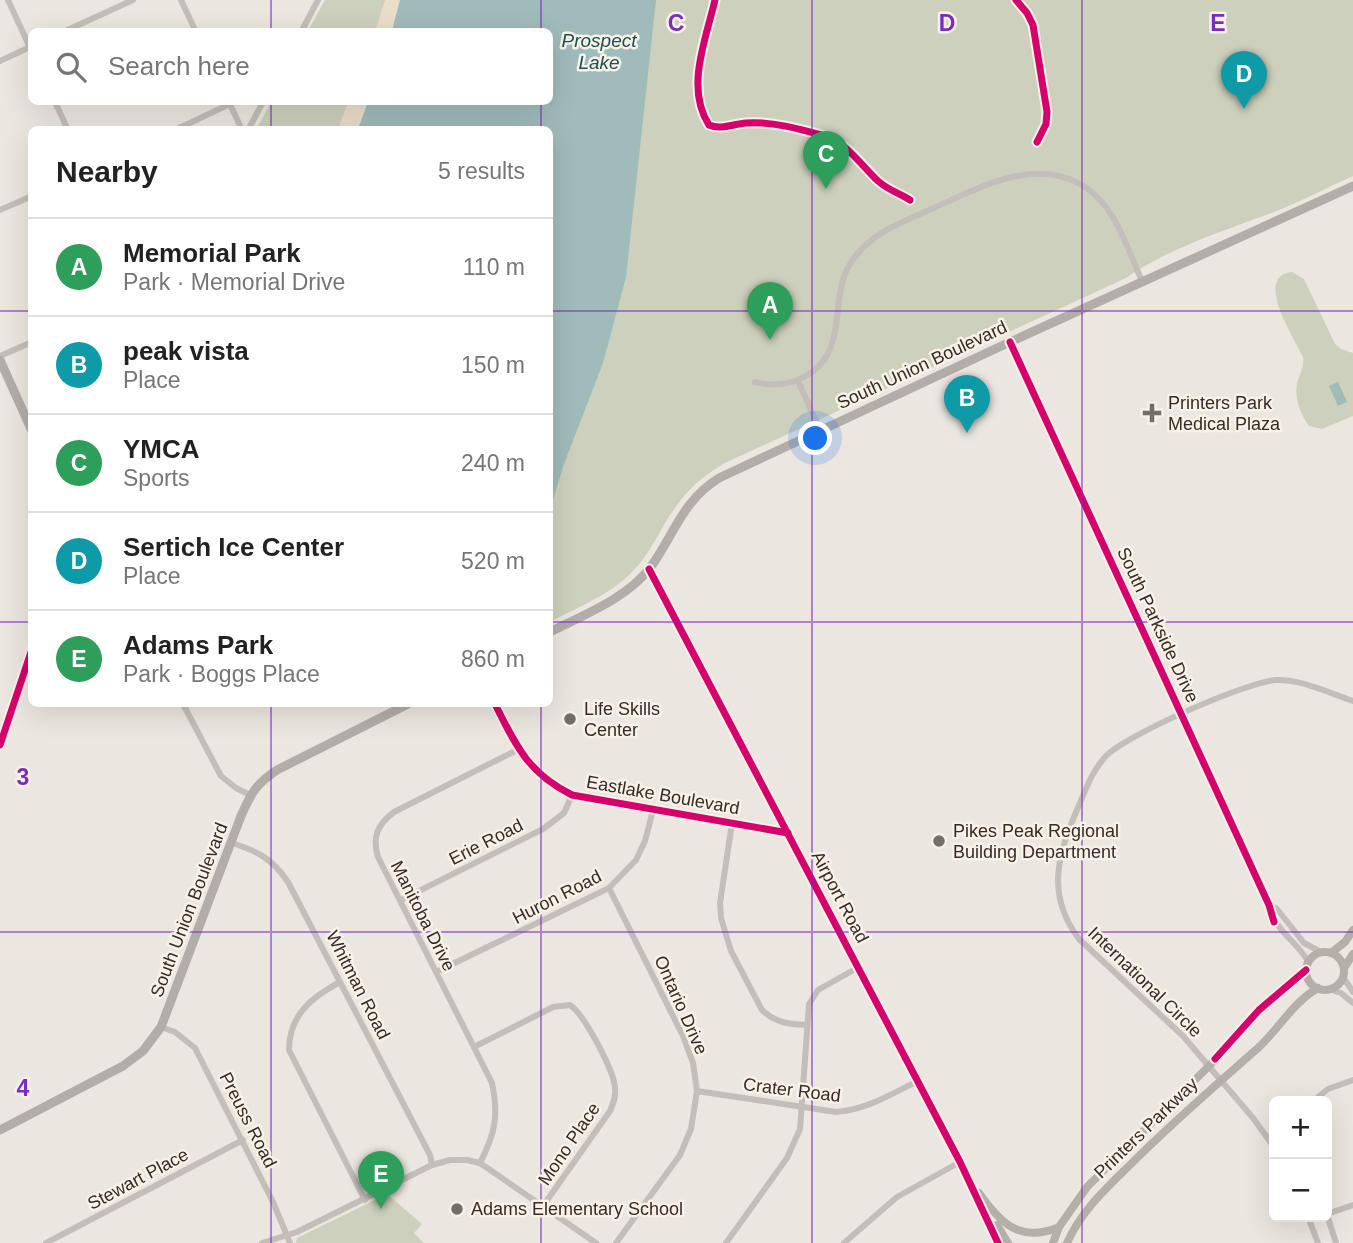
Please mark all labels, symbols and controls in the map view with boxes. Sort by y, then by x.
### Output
text: C [668,10,684,36]
text: D [939,10,955,36]
text: E [1210,10,1226,36]
search box [28,28,553,105]
water label: Prospect Lake [562,30,637,73]
icon: search [52,48,90,86]
text: Search here [108,51,250,81]
pin: D [1221,51,1267,109]
pin: C [803,131,849,189]
text: Nearby [56,155,158,188]
text: 5 results [438,158,525,184]
text: Memorial Park [123,238,301,268]
text: A [71,254,87,280]
text: 110 m [463,254,525,280]
text: Park · Memorial Drive [123,269,345,295]
pin: A [747,282,793,340]
street label: South Union Boulevard [834,316,1010,414]
text: peak vista [123,336,249,366]
text: B [71,352,87,378]
text: 150 m [461,352,525,378]
text: Place [123,367,181,393]
pin: B [944,375,990,433]
place label: Printers Park Medical Plaza [1168,393,1281,434]
marker: Printers Park Medical Plaza [1142,403,1162,423]
your location [798,421,832,455]
text: YMCA [123,434,200,464]
text: C [71,450,87,476]
text: 240 m [461,450,525,476]
text: Sports [123,465,189,491]
text: Sertich Ice Center [123,532,344,562]
street label: South Parkside Drive [1113,544,1203,706]
text: D [71,548,87,574]
text: 520 m [461,548,525,574]
text: Place [123,563,181,589]
text: Adams Park [123,630,273,660]
text: E [71,646,87,672]
text: 860 m [461,646,525,672]
text: Park · Boggs Place [123,661,320,687]
place label: Life Skills Center [584,699,660,740]
marker: Life Skills Center [562,711,578,727]
text: 3 [17,764,29,790]
street label: Eastlake Boulevard [585,772,741,818]
street label: Erie Road [446,815,526,869]
street label: South Union Boulevard [146,820,232,1000]
place label: Pikes Peak Regional Building Department [953,821,1119,862]
marker: Pikes Peak Regional Building Department [931,833,947,849]
street label: Airport Road [807,848,873,946]
street label: Manitoba Drive [387,858,459,974]
street label: Huron Road [509,866,605,928]
street label: International Circle [1084,923,1206,1041]
street label: Whitman Road [322,927,394,1043]
street label: Ontario Drive [650,953,712,1057]
street label: Preuss Road [215,1069,281,1171]
street label: Crater Road [742,1074,842,1106]
street label: Printers Parkway [1090,1074,1202,1182]
text: 4 [17,1075,30,1101]
map controls [1269,1096,1332,1222]
button: + [1269,1096,1332,1159]
street label: Mono Place [534,1099,604,1189]
street label: Stewart Place [84,1144,192,1214]
pin: E [358,1151,404,1209]
button: − [1269,1159,1332,1222]
place label: Adams Elementary School [471,1199,683,1219]
marker: Adams Elementary School [449,1201,465,1217]

